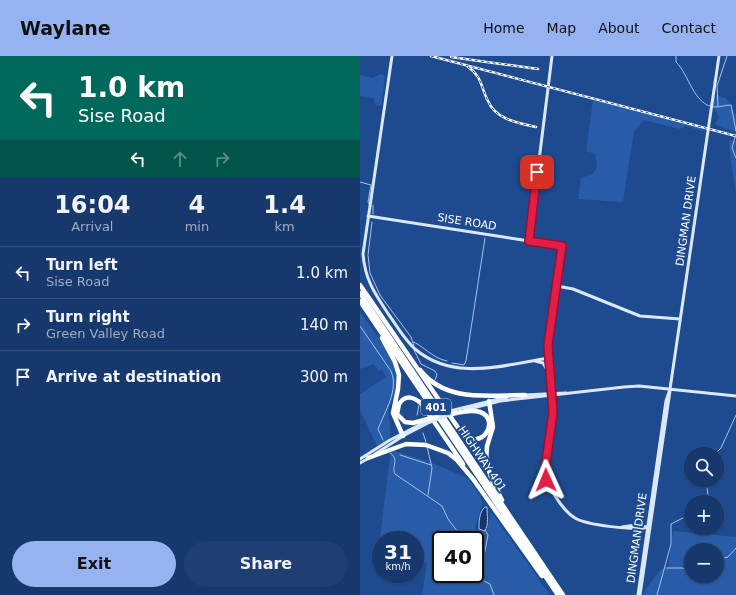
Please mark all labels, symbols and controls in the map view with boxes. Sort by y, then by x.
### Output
text: Waylane [20,17,111,39]
text: Home [483,20,525,36]
text: Map [547,20,576,36]
text: About [598,20,640,36]
text: Contact [662,20,716,36]
text: 1.0 km [78,71,185,104]
icon: left [12,72,64,124]
text: Sise Road [78,105,166,126]
icon: left [127,148,149,170]
icon: ahead [169,148,191,170]
icon: right [211,148,233,170]
pin [520,155,554,189]
icon: arrive [526,161,548,183]
street label: DINGMAN DRIVE [673,175,699,267]
text: 16:04 [54,191,131,219]
text: 4 [189,191,205,219]
text: 1.4 [263,191,306,219]
street label: SISE ROAD [436,211,498,233]
text: Arrival [71,219,113,234]
text: min [185,219,209,234]
text: km [275,219,295,234]
text: Turn left [46,256,118,274]
icon: left [12,262,34,284]
text: 1.0 km [296,264,348,282]
text: Sise Road [46,274,109,289]
text: Turn right [46,308,130,326]
icon: right [12,314,34,336]
text: 140 m [300,316,348,334]
text: Green Valley Road [46,326,165,341]
icon: arrive [12,366,34,388]
text: Arrive at destination [46,368,221,386]
text: 300 m [300,368,348,386]
road number: 401 [421,399,451,415]
street label: HIGHWAY 401 [455,424,509,494]
map controls [684,447,724,583]
button: search [684,447,724,487]
position arrow [525,459,567,501]
street label: DINGMAN DRIVE [624,492,650,584]
button: + [684,495,724,535]
speed limit sign: 40 [432,531,484,583]
text: 31 [384,540,412,564]
button: Exit [12,541,176,587]
button: Share [184,541,348,587]
button: − [684,543,724,583]
text: km/h [385,561,411,572]

